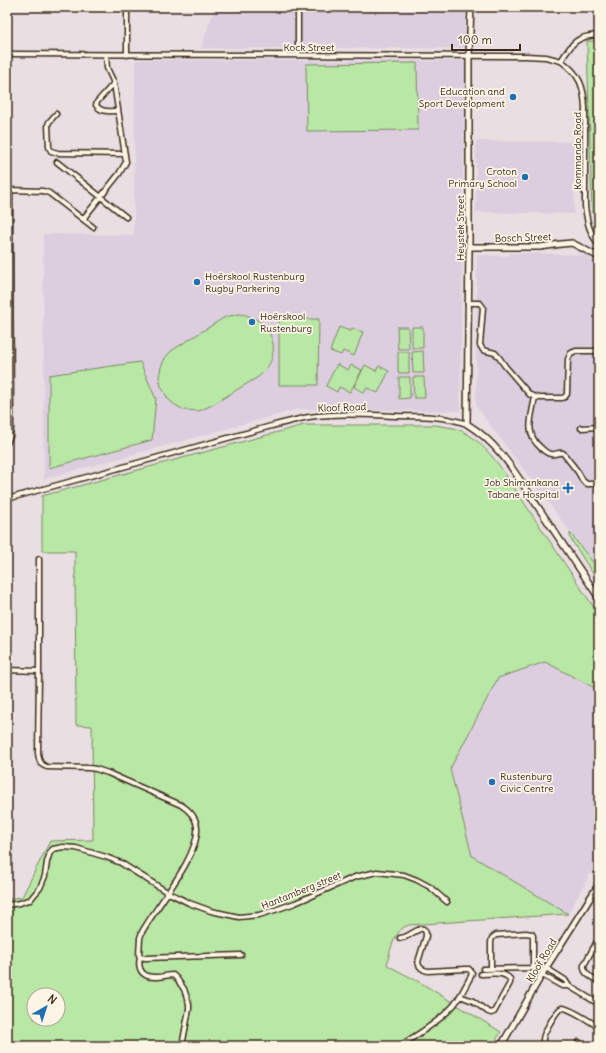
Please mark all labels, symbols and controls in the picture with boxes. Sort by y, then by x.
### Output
scale bar [452,26,520,52]
text: 100 m [458,32,492,47]
street label: Kock Street [284,41,335,54]
place label: Education and Sport Development [419,85,506,110]
marker: Education and Sport Development [508,92,518,102]
street label: Kommando Road [571,112,584,190]
place label: Croton Primary School [448,165,517,190]
marker: Croton Primary School [520,172,530,182]
street label: Heystek Street [454,195,467,261]
street label: Bosch Street [494,230,552,245]
place label: Hoërskool Rustenburg Rugby Parkering [205,270,305,295]
marker: Hoërskool Rustenburg Rugby Parkering [192,277,202,287]
place label: Hoërskool Rustenburg [260,310,312,335]
marker: Hoërskool Rustenburg [247,317,257,327]
street label: Kloof Road [317,400,367,415]
place label: Job Shimankana Tabane Hospital [484,476,559,501]
marker: Job Shimankana Tabane Hospital [562,482,574,494]
place label: Rustenburg Civic Centre [500,770,553,795]
marker: Rustenburg Civic Centre [487,777,497,787]
street label: Hantamberg street [259,868,344,912]
street label: Kloof Road [523,936,560,984]
north arrow [26,987,66,1027]
text: N [45,991,60,1007]

